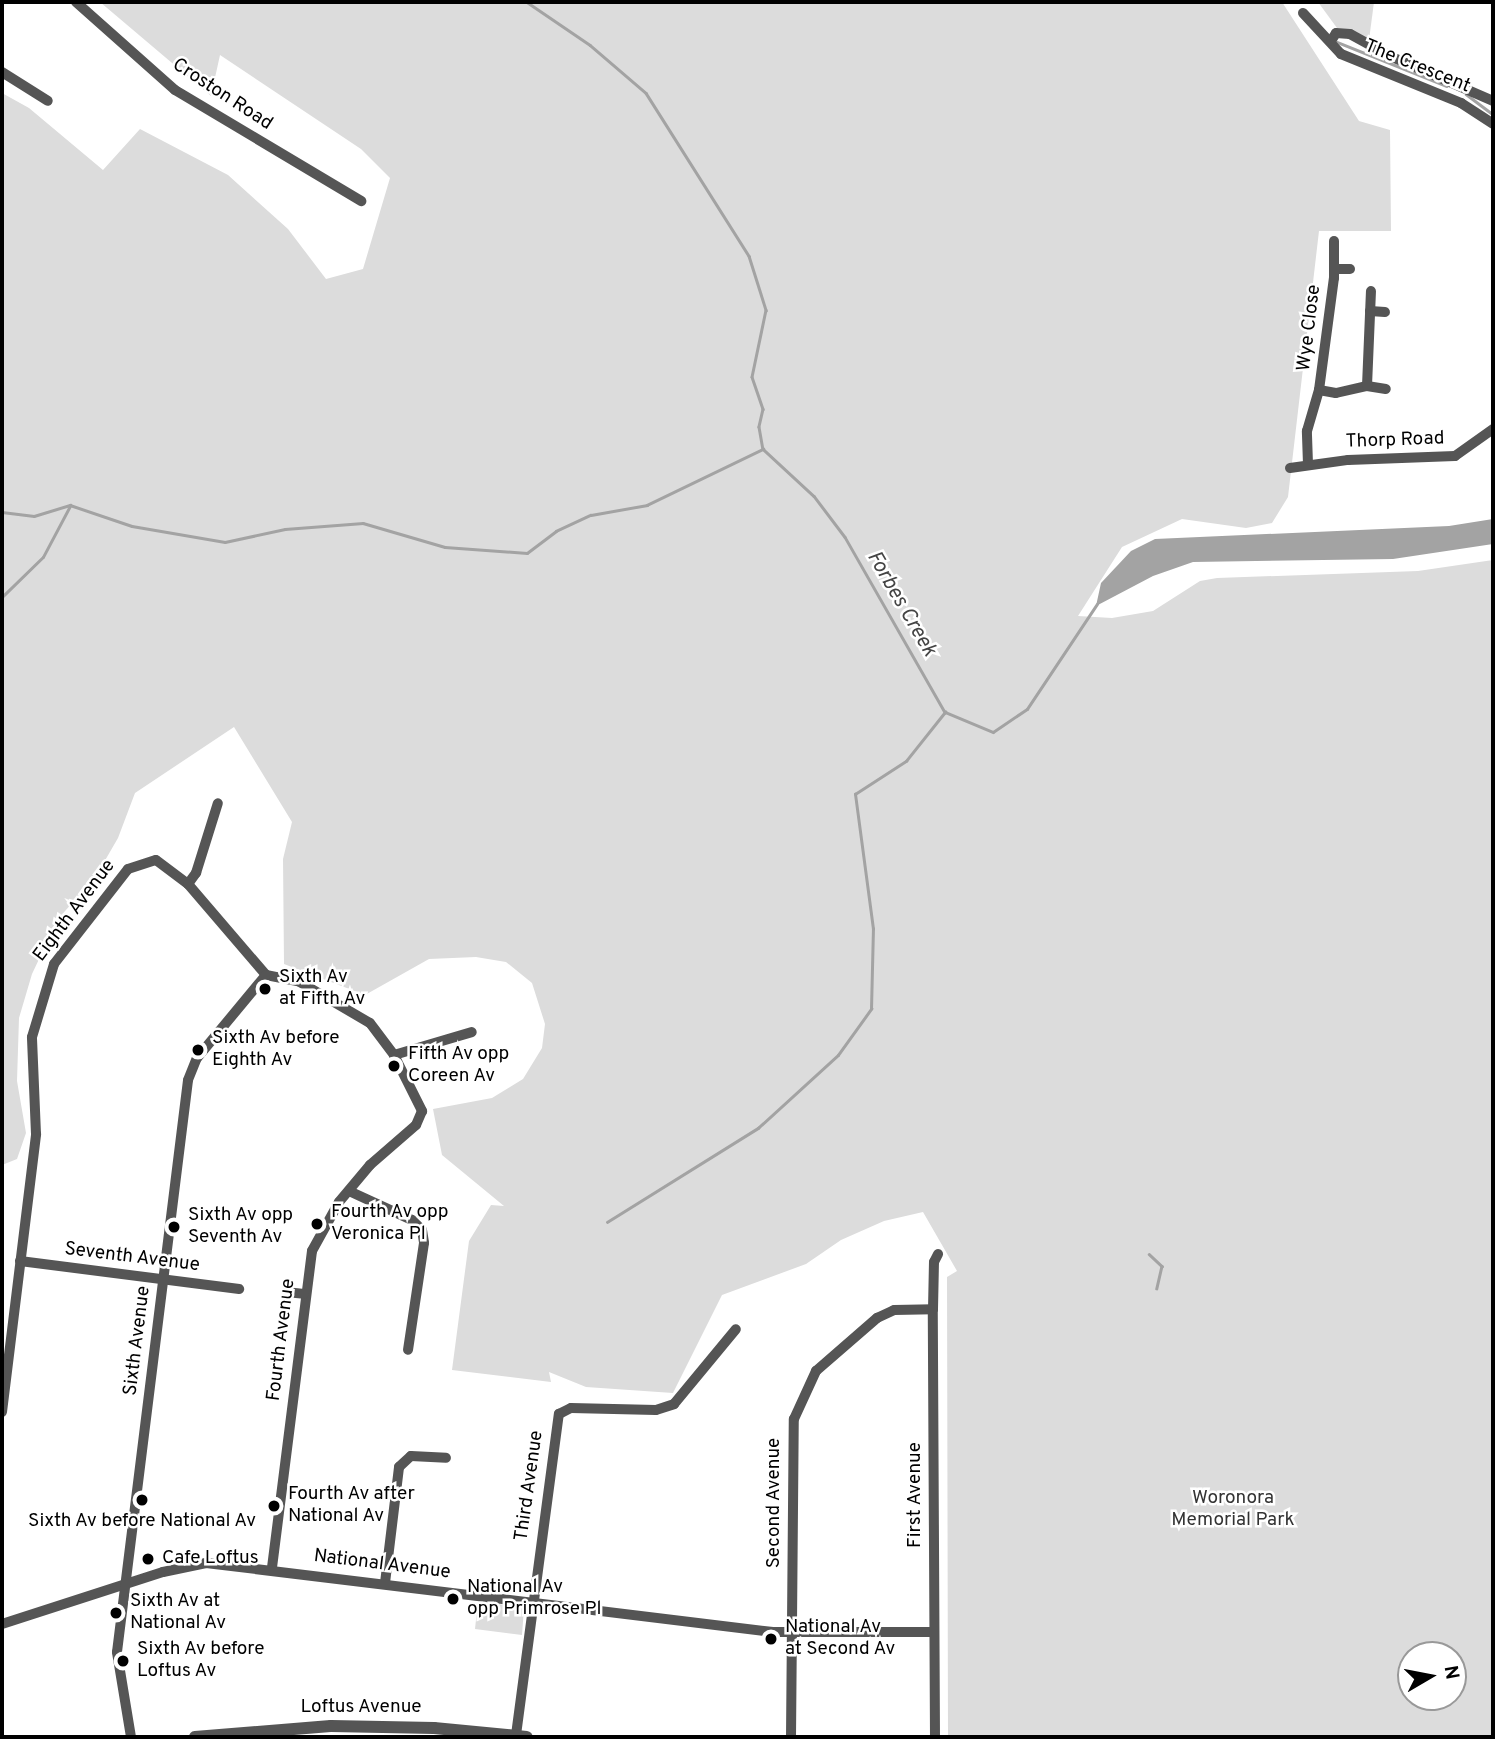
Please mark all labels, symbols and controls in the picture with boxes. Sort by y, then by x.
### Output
street label: The Crescent [1361,35,1473,99]
street label: Croston Road [168,54,276,136]
street label: Wye Close [1293,283,1327,373]
street label: Thorp Road [1345,428,1445,454]
water label: Forbes Creek [861,547,941,661]
street label: Eighth Avenue [29,855,121,967]
place label: Sixth Av at Fifth Av [279,967,366,1011]
marker: Sixth Av at Fifth Av [257,981,273,997]
place label: Sixth Av before Eighth Av [212,1028,340,1072]
marker: Sixth Av before Eighth Av [190,1042,206,1058]
place label: Fifth Av opp Coreen Av [408,1044,510,1088]
marker: Fifth Av opp Coreen Av [386,1058,402,1074]
place label: Fourth Av opp Veronica Pl [331,1202,449,1246]
place label: Sixth Av opp Seventh Av [188,1205,294,1249]
marker: Fourth Av opp Veronica Pl [309,1216,325,1232]
marker: Sixth Av opp Seventh Av [166,1219,182,1235]
street label: Seventh Avenue [63,1238,201,1278]
street label: Fourth Avenue [263,1277,301,1403]
street label: Sixth Avenue [120,1284,156,1398]
street label: Third Avenue [511,1429,549,1543]
street label: Second Avenue [764,1437,786,1569]
street label: First Avenue [905,1442,927,1548]
place label: Fourth Av after National Av [288,1484,416,1528]
park label: Woronora Memorial Park [1171,1488,1295,1532]
marker: Sixth Av before National Av [134,1492,150,1508]
marker: Fourth Av after National Av [266,1498,282,1514]
place label: Sixth Av before National Av [27,1511,257,1533]
street label: National Avenue [312,1545,452,1585]
place label: Cafe Loftus [162,1548,259,1570]
marker: Cafe Loftus [140,1551,156,1567]
place label: National Av opp Primrose Pl [467,1577,601,1621]
place label: Sixth Av at National Av [130,1591,227,1635]
marker: National Av opp Primrose Pl [445,1591,461,1607]
marker: Sixth Av at National Av [108,1605,124,1621]
place label: National Av at Second Av [785,1617,896,1661]
marker: National Av at Second Av [763,1631,779,1647]
place label: Sixth Av before Loftus Av [137,1639,265,1683]
north arrow [1397,1641,1467,1711]
marker: Sixth Av before Loftus Av [115,1653,131,1669]
text: N [1438,1664,1464,1682]
street label: Loftus Avenue [300,1697,422,1719]

